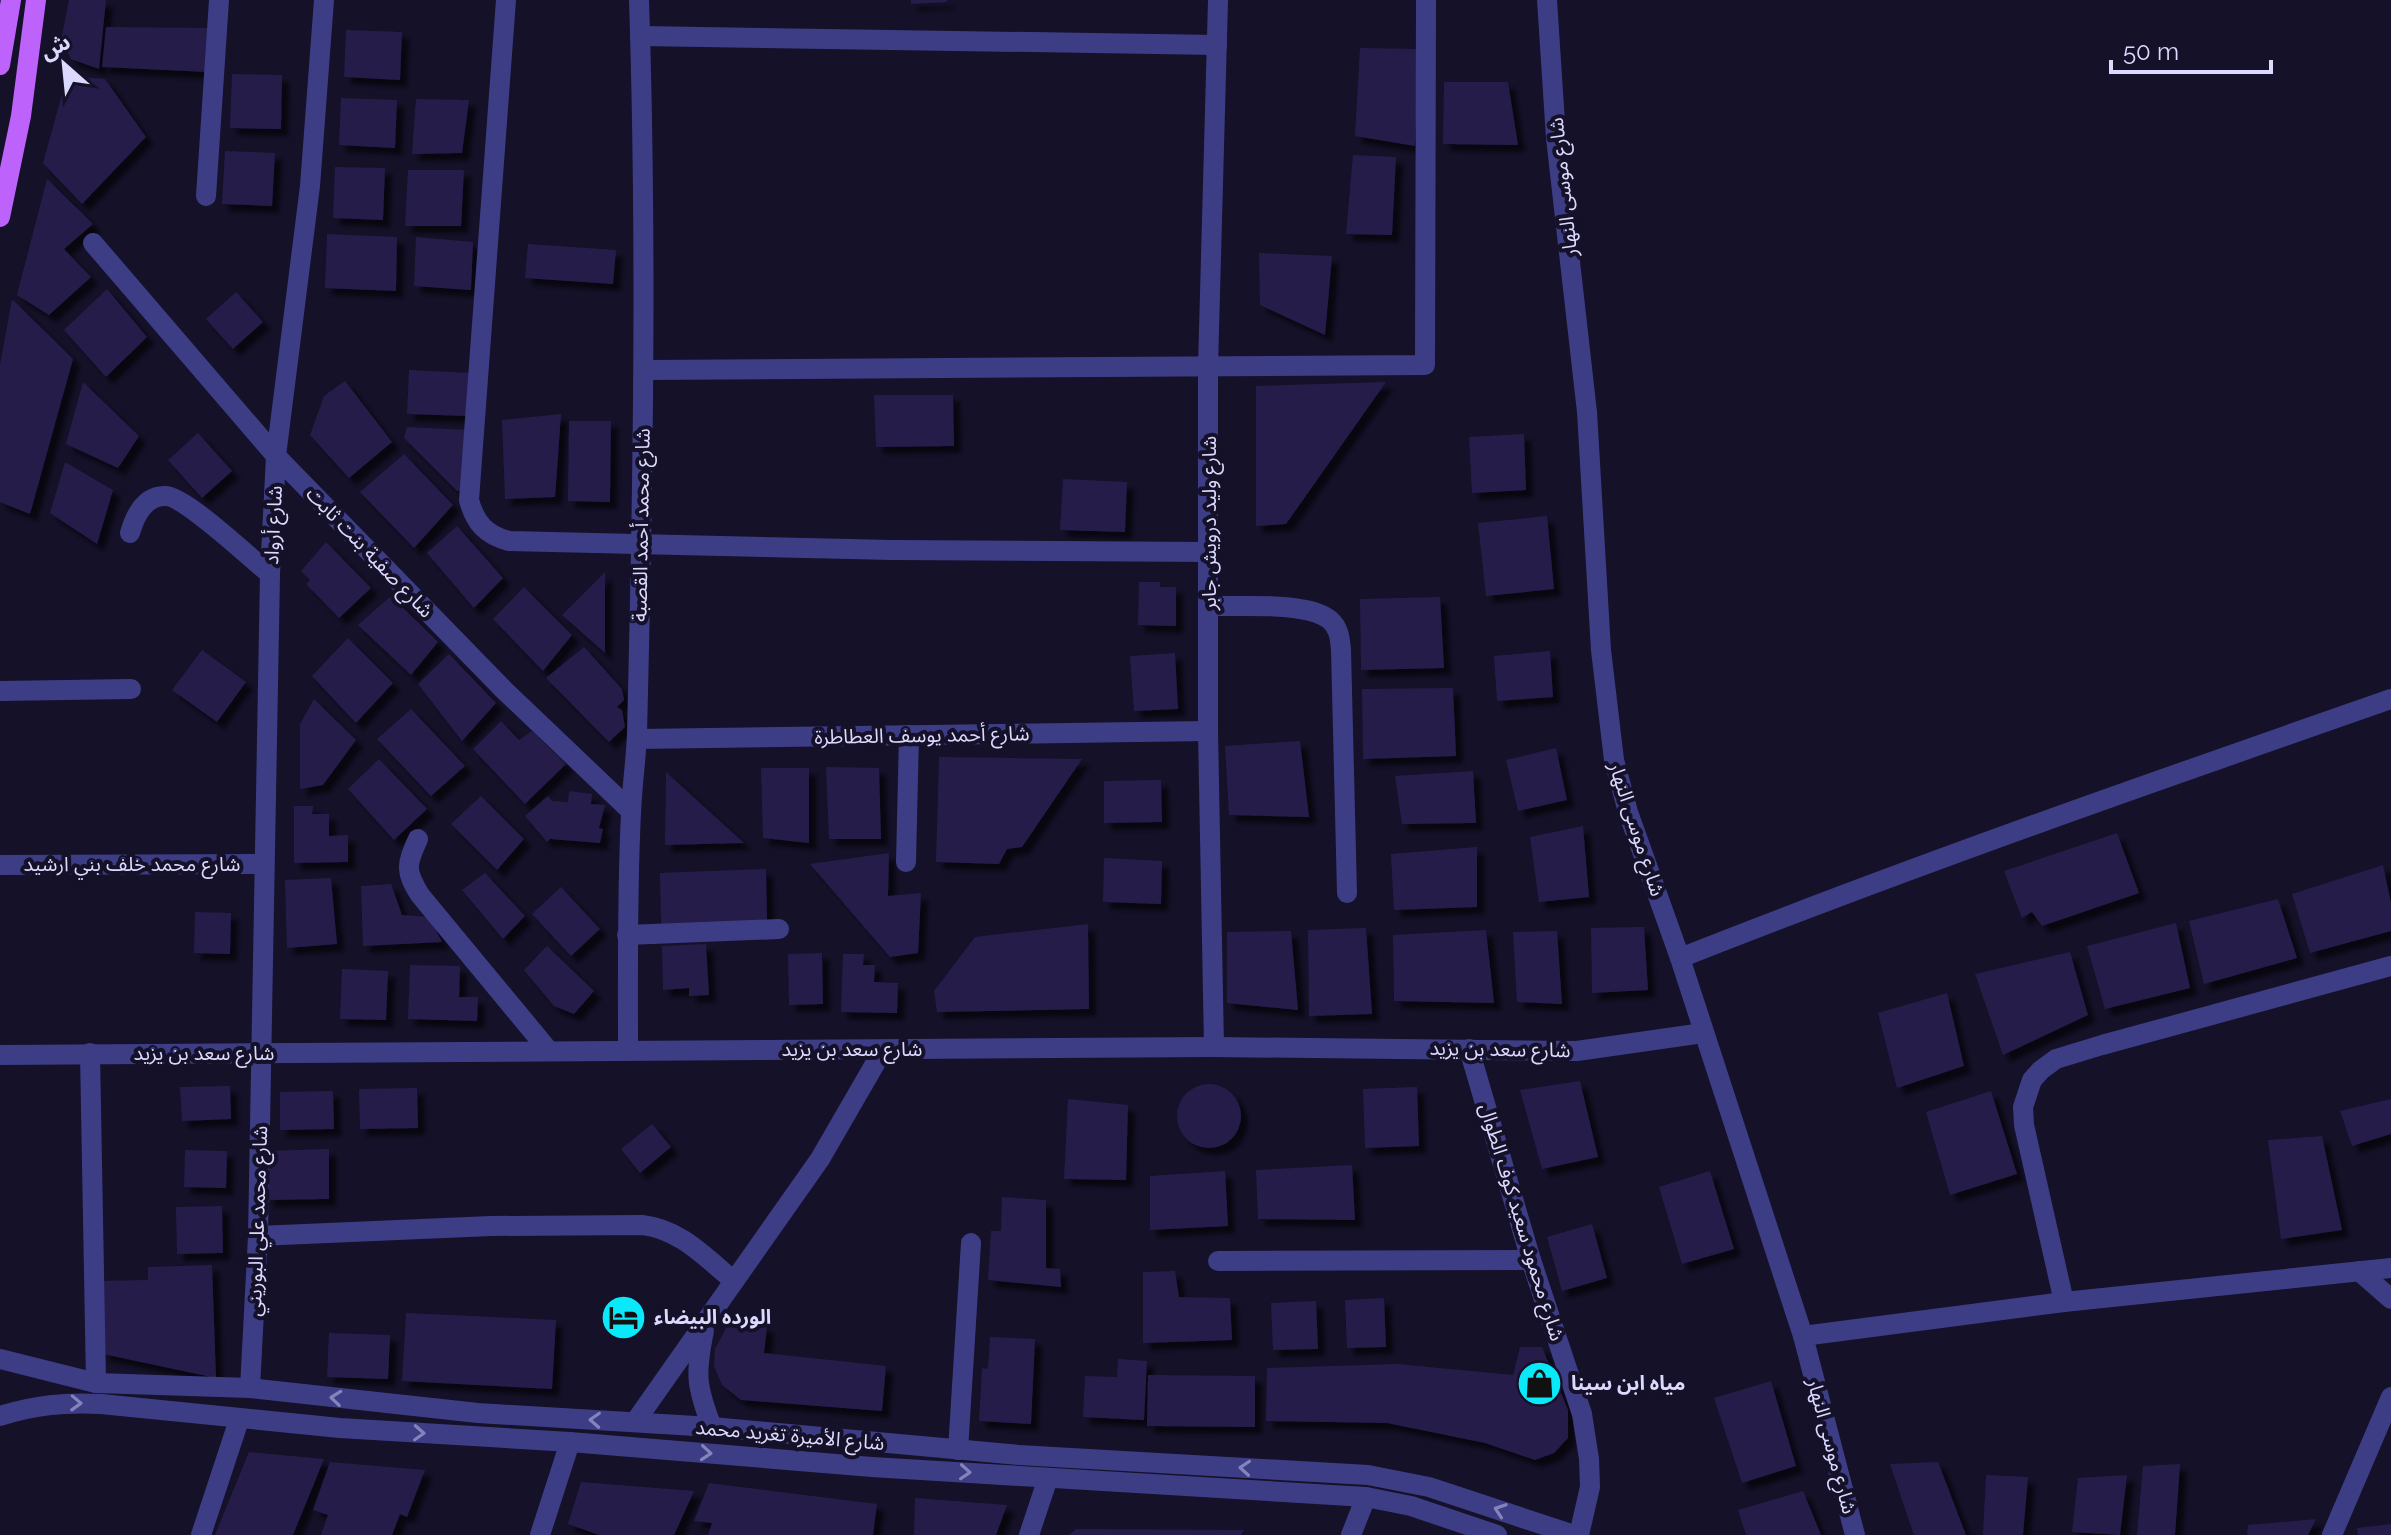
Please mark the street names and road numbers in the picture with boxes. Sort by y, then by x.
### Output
street label: شارع موسى النهار [1544,116,1585,259]
street label: شارع محمد أحمد القصبة [627,428,658,622]
street label: شارع وليد درويش جابر [1197,436,1224,611]
street label: شارع صفية بنت ثابت [299,482,439,624]
street label: شارع أرواد [259,485,290,565]
street label: شارع أحمد يوسف العطاطرة [814,721,1030,752]
street label: شارع موسى النهار [1601,758,1670,900]
street label: شارع محمد خلف بني ارشيد [24,852,240,880]
street label: شارع سعد بن يزيد [1429,1036,1571,1065]
street label: شارع سعد بن يزيد [782,1037,922,1064]
street label: شارع سعد بن يزيد [134,1041,274,1068]
street label: شارع محمود سعيد كوف الطوال [1472,1100,1570,1344]
street label: شارع محمد علي البوريني [242,1125,276,1317]
street label: شارع موسى النهار [1799,1374,1862,1517]
street label: شارع الأميرة تغريد محمد [694,1415,886,1458]

